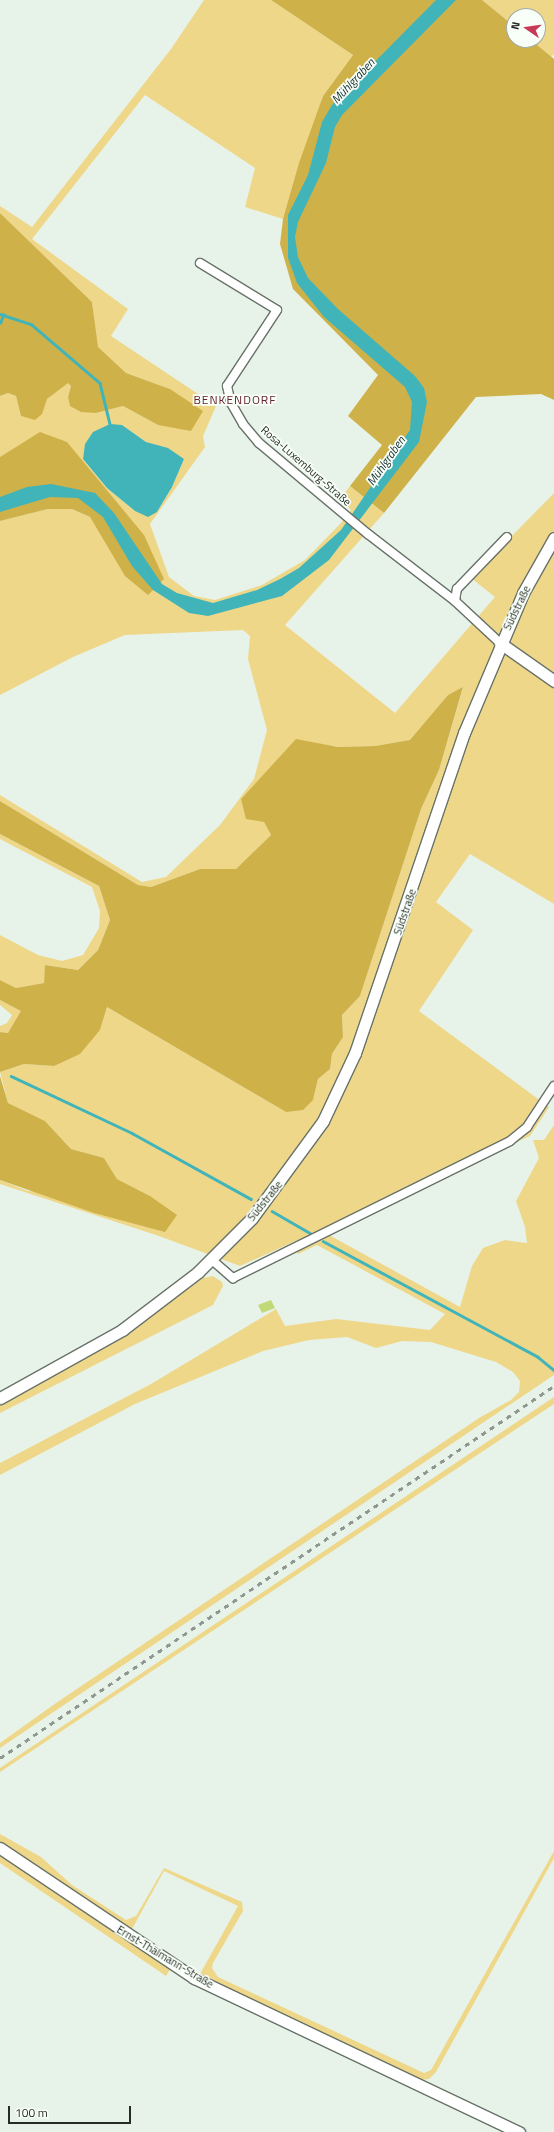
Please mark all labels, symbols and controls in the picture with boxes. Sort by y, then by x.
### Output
north arrow [506,8,546,48]
text: N [507,20,524,31]
water label: Mühlgraben [328,55,378,107]
district label: BENKENDORF [193,393,277,407]
street label: Rosa-Luxemburg-Straße [258,423,354,509]
water label: Mühlgraben [364,434,408,488]
street label: Südstraße [501,584,533,632]
street label: Südstraße [391,887,419,937]
street label: Südstraße [245,1178,285,1224]
street label: Ernst-Thälmann-Straße [114,1923,216,1991]
scale bar [10,2098,133,2124]
text: 100 m [15,2103,48,2122]

